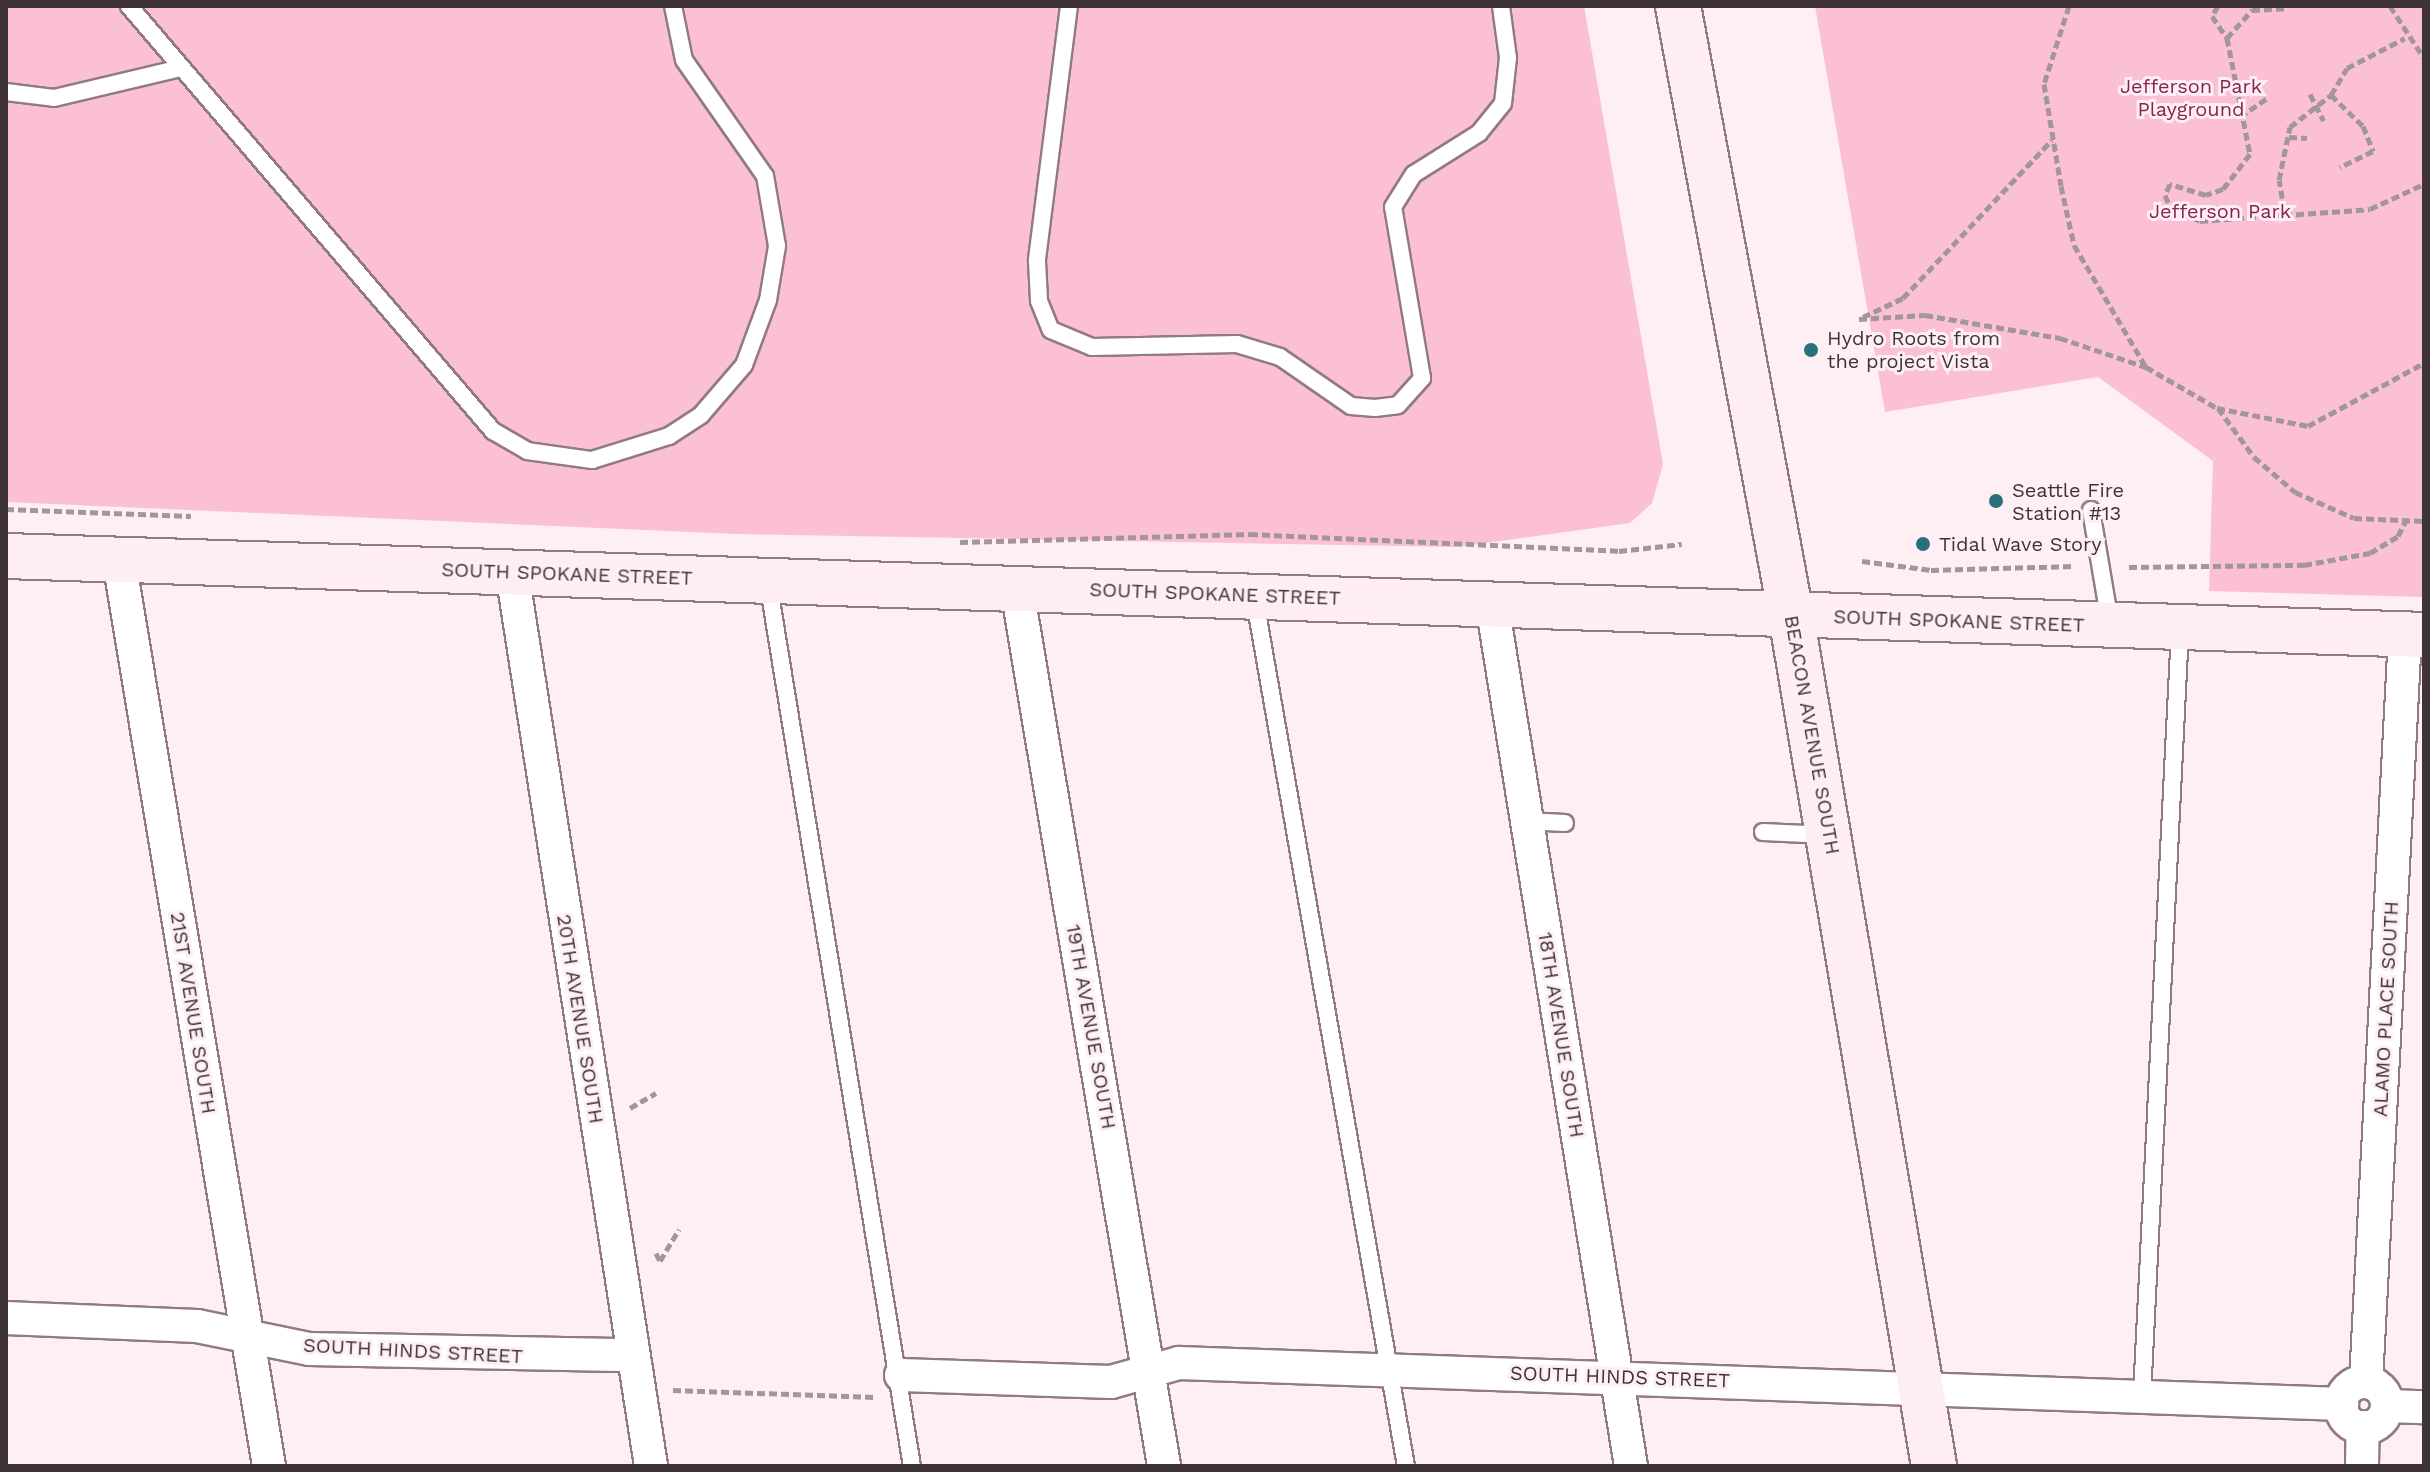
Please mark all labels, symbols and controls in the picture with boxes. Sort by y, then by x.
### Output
park label: Jefferson Park Playground [2120,74,2262,121]
park label: Jefferson Park [2149,199,2291,223]
place label: Hydro Roots from the project Vista [1827,326,2000,373]
marker: Hydro Roots from the project Vista [1802,341,1820,359]
place label: Seattle Fire Station #13 [2012,478,2124,525]
marker: Seattle Fire Station #13 [1987,492,2005,510]
place label: Tidal Wave Story [1939,532,2103,556]
marker: Tidal Wave Story [1914,535,1932,553]
street label: SOUTH SPOKANE STREET [441,558,693,590]
street label: SOUTH SPOKANE STREET [1089,578,1341,610]
street label: SOUTH SPOKANE STREET [1833,605,2085,637]
street label: BEACON AVENUE SOUTH [1779,613,1845,857]
street label: ALAMO PLACE SOUTH [2368,900,2404,1118]
street label: 21ST AVENUE SOUTH [165,910,221,1116]
street label: 20TH AVENUE SOUTH [552,912,608,1126]
street label: 19TH AVENUE SOUTH [1061,922,1121,1132]
street label: 18TH AVENUE SOUTH [1533,930,1589,1140]
street label: SOUTH HINDS STREET [302,1333,524,1369]
street label: SOUTH HINDS STREET [1510,1361,1730,1393]

